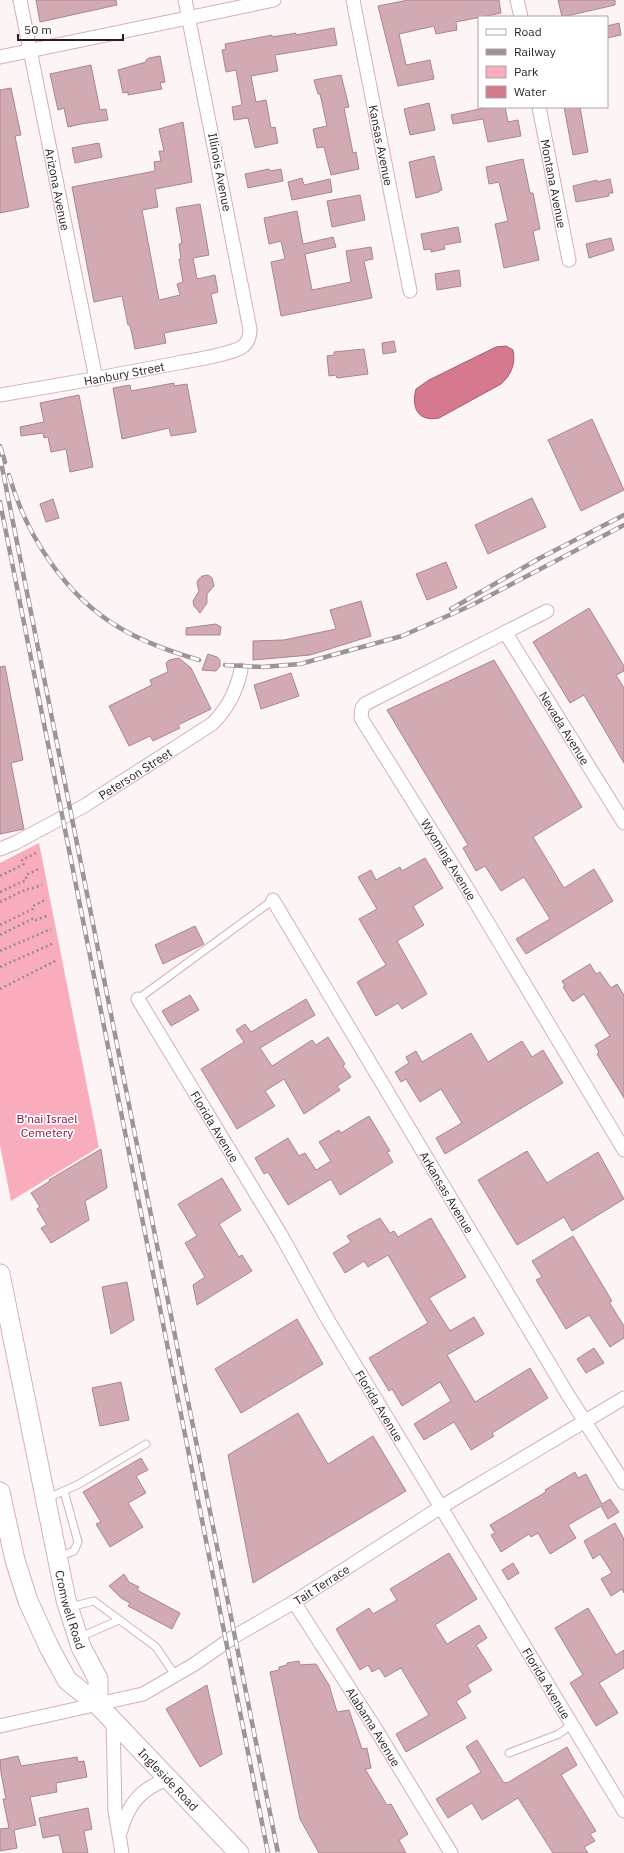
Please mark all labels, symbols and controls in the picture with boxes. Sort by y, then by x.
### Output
scale bar [18,16,123,42]
legend [478,16,608,108]
text: 50 m [24,22,52,37]
text: Road [514,24,542,39]
text: Railway [514,44,556,59]
text: Park [514,64,539,79]
text: Water [514,84,547,99]
street label: Kansas Avenue [366,104,397,187]
street label: Illinois Avenue [205,132,235,213]
street label: Montana Avenue [538,138,570,230]
street label: Arizona Avenue [42,147,74,232]
street label: Hanbury Street [83,358,166,388]
street label: Nevada Avenue [536,688,593,768]
street label: Peterson Street [96,744,174,802]
street label: Wyoming Avenue [418,816,480,903]
street label: Florida Avenue [188,1088,243,1165]
park label: B’nai Israel Cemetery [17,1111,77,1140]
street label: Arkansas Avenue [417,1148,477,1236]
street label: Florida Avenue [352,1367,407,1444]
street label: Tait Terrace [291,1561,352,1608]
street label: Cromwell Road [53,1569,89,1651]
street label: Florida Avenue [520,1645,574,1722]
street label: Alabama Avenue [343,1684,404,1769]
street label: Ingleside Road [135,1745,202,1814]

